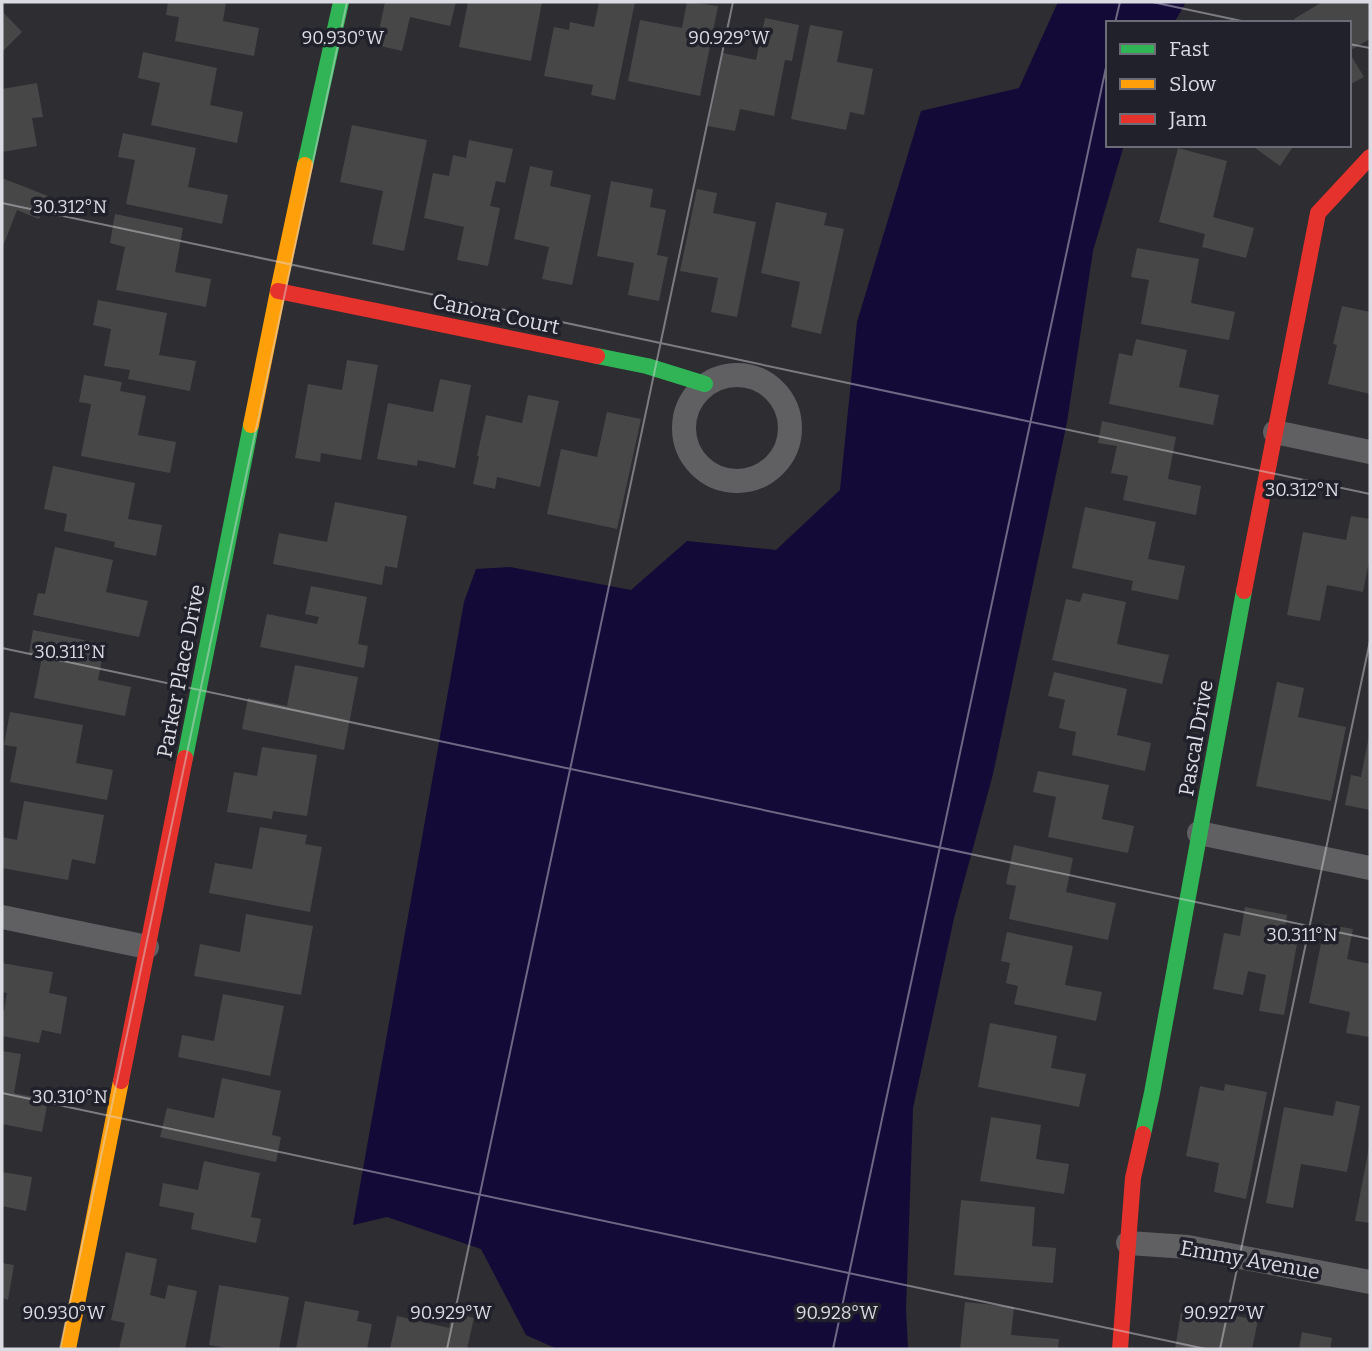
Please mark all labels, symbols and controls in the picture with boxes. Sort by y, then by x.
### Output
legend [1106,21,1351,147]
text: 90.930°W [302,27,385,49]
text: 90.929°W [688,27,770,49]
text: Fast [1169,36,1210,62]
text: Slow [1169,71,1216,97]
text: Jam [1168,106,1207,132]
text: 30.312°N [33,196,107,218]
street label: Canora Court [430,288,562,340]
text: 30.312°N [1265,479,1339,501]
street label: Parker Place Drive [151,582,211,760]
text: 30.311°N [35,641,105,663]
street label: Pascal Drive [1173,678,1219,798]
text: 30.311°N [1267,924,1337,946]
text: 30.310°N [32,1086,108,1108]
street label: Emmy Avenue [1178,1235,1322,1285]
text: 90.930°W [23,1302,106,1324]
text: 90.929°W [410,1302,492,1324]
text: 90.928°W [796,1302,879,1324]
text: 90.927°W [1184,1302,1265,1324]

